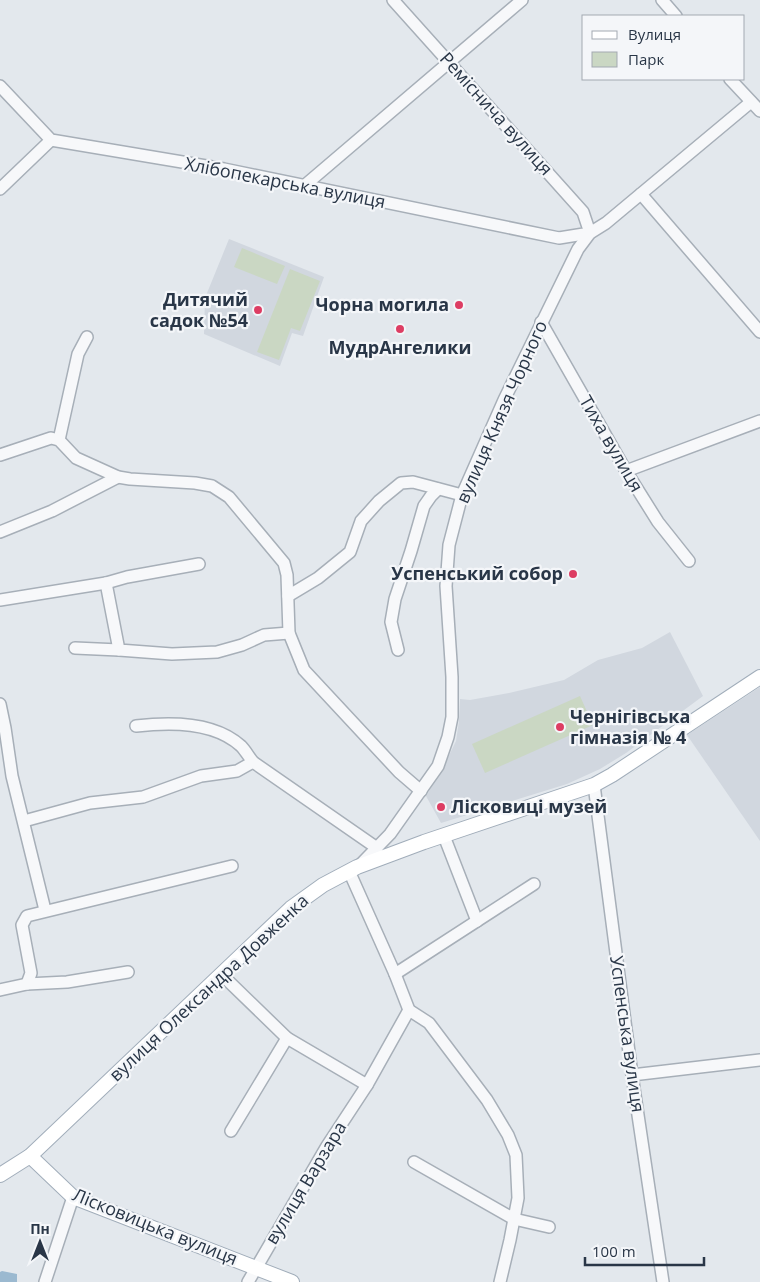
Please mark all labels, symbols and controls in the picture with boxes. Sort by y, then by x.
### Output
legend [582,15,745,80]
text: Вулиця [628,24,681,44]
street label: Реміснича вулиця [435,47,559,180]
text: Парк [628,49,664,69]
street label: Хлібопекарська вулиця [183,151,388,213]
place label: Дитячий садок №54 [150,287,248,332]
place label: Чорна могила [316,292,449,316]
marker: Чорна могила [453,299,465,311]
marker: Дитячий садок №54 [252,304,264,316]
street label: вулиця Князя Чорного [450,316,552,507]
marker: МудрАнгелики [394,323,406,335]
place label: МудрАнгелики [329,335,471,359]
street label: Тиха вулиця [575,391,649,496]
place label: Успенський собор [391,561,563,585]
marker: Успенський собор [567,568,579,580]
place label: Чернігівська гімназія № 4 [570,704,690,749]
marker: Чернігівська гімназія № 4 [554,721,566,733]
place label: Лісковиці музей [451,794,607,818]
marker: Лісковиці музей [435,801,447,813]
street label: вулиця Олександра Довженка [103,888,313,1086]
street label: Успенська вулиця [605,954,651,1114]
street label: вулиця Варзара [259,1117,351,1248]
street label: Лісковицька вулиця [69,1182,241,1270]
north arrow [15,1217,65,1267]
text: Пн [30,1219,50,1238]
scale bar [585,1234,704,1266]
text: 100 m [592,1241,636,1261]

